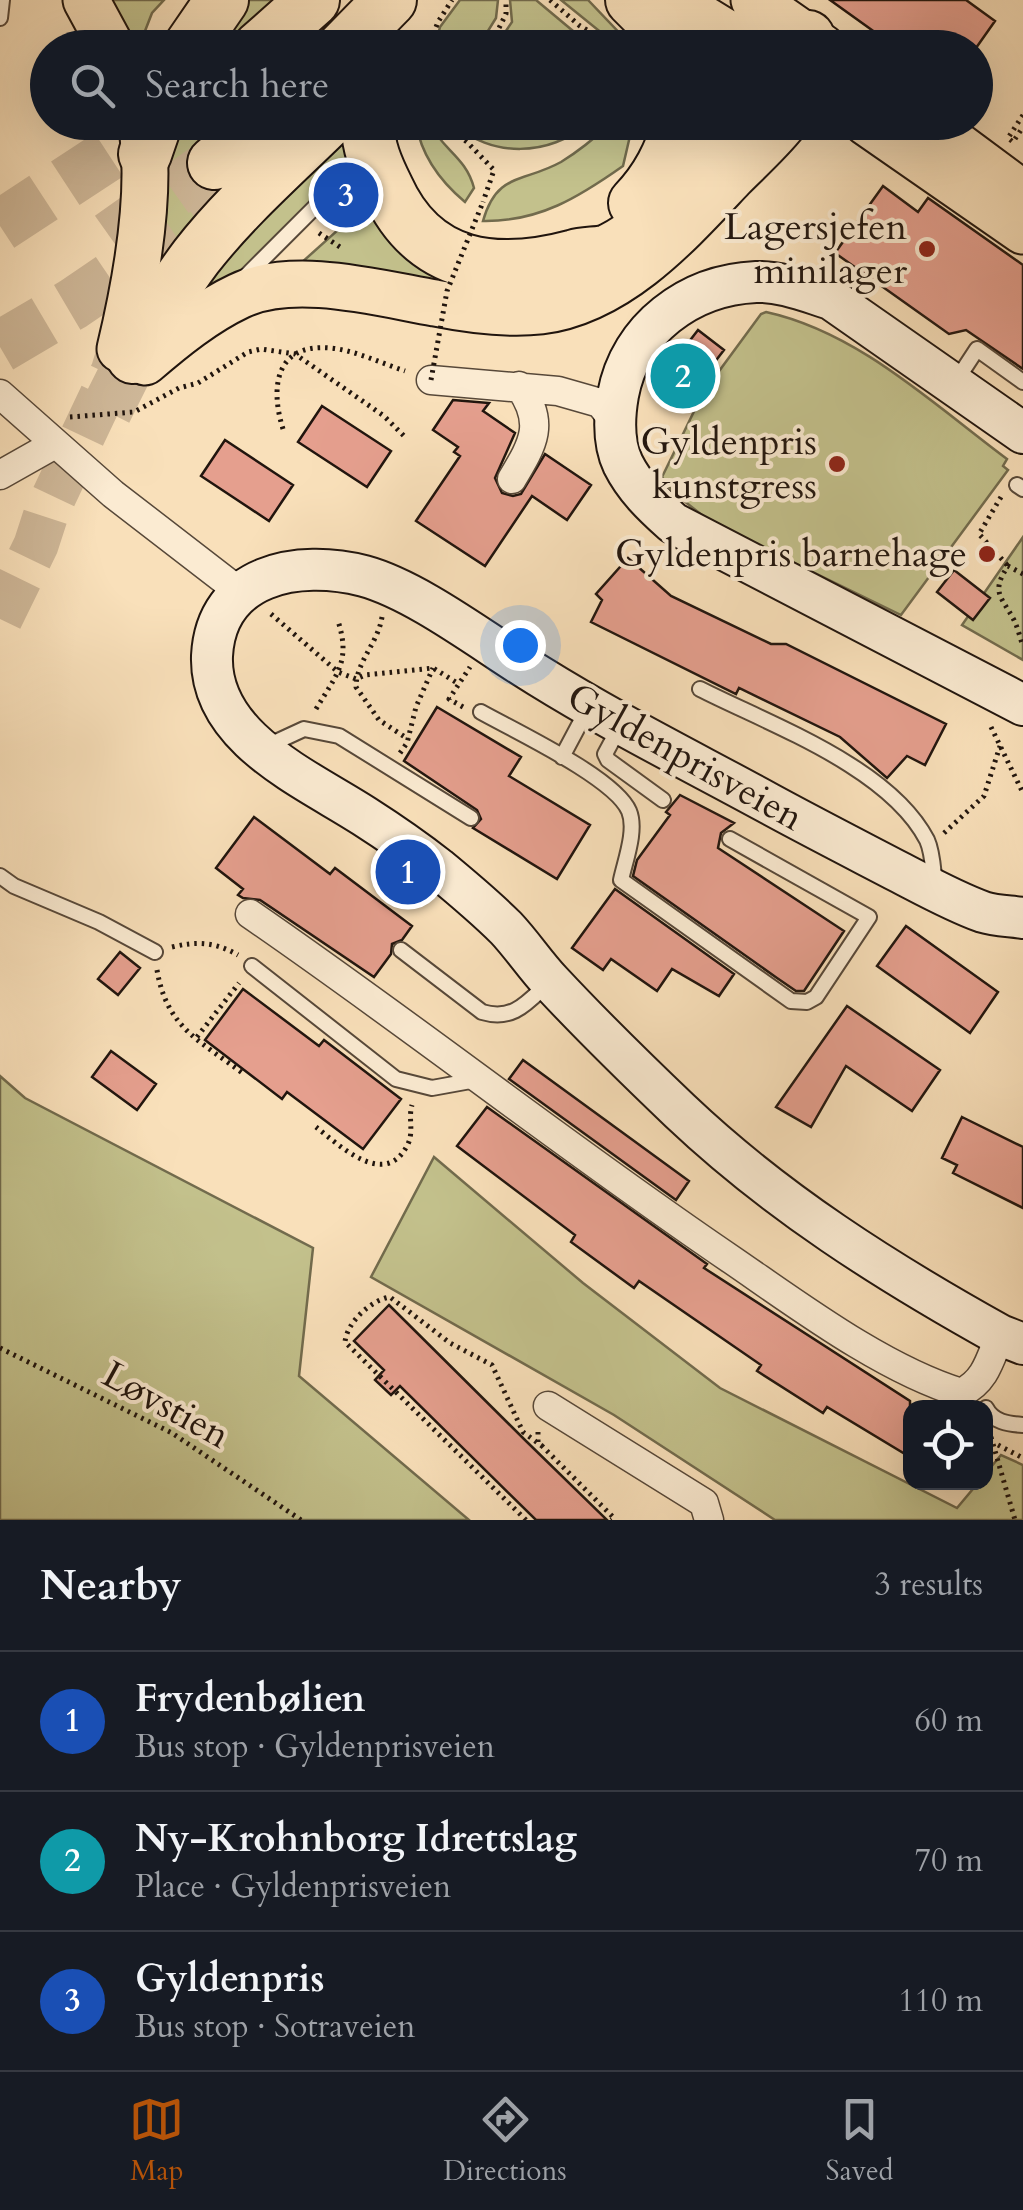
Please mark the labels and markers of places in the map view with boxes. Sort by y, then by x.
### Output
pin: 3 [314,158,378,232]
place label: Lagersjefen minilager [724,201,907,297]
marker: Lagersjefen minilager [916,238,938,260]
pin: 2 [650,338,716,414]
place label: Gyldenpris kunstgress [641,416,817,512]
marker: Gyldenpris kunstgress [826,453,848,475]
place label: Gyldenpris barnehage [615,528,967,580]
marker: Gyldenpris barnehage [976,543,998,565]
pin: 1 [376,834,440,910]

